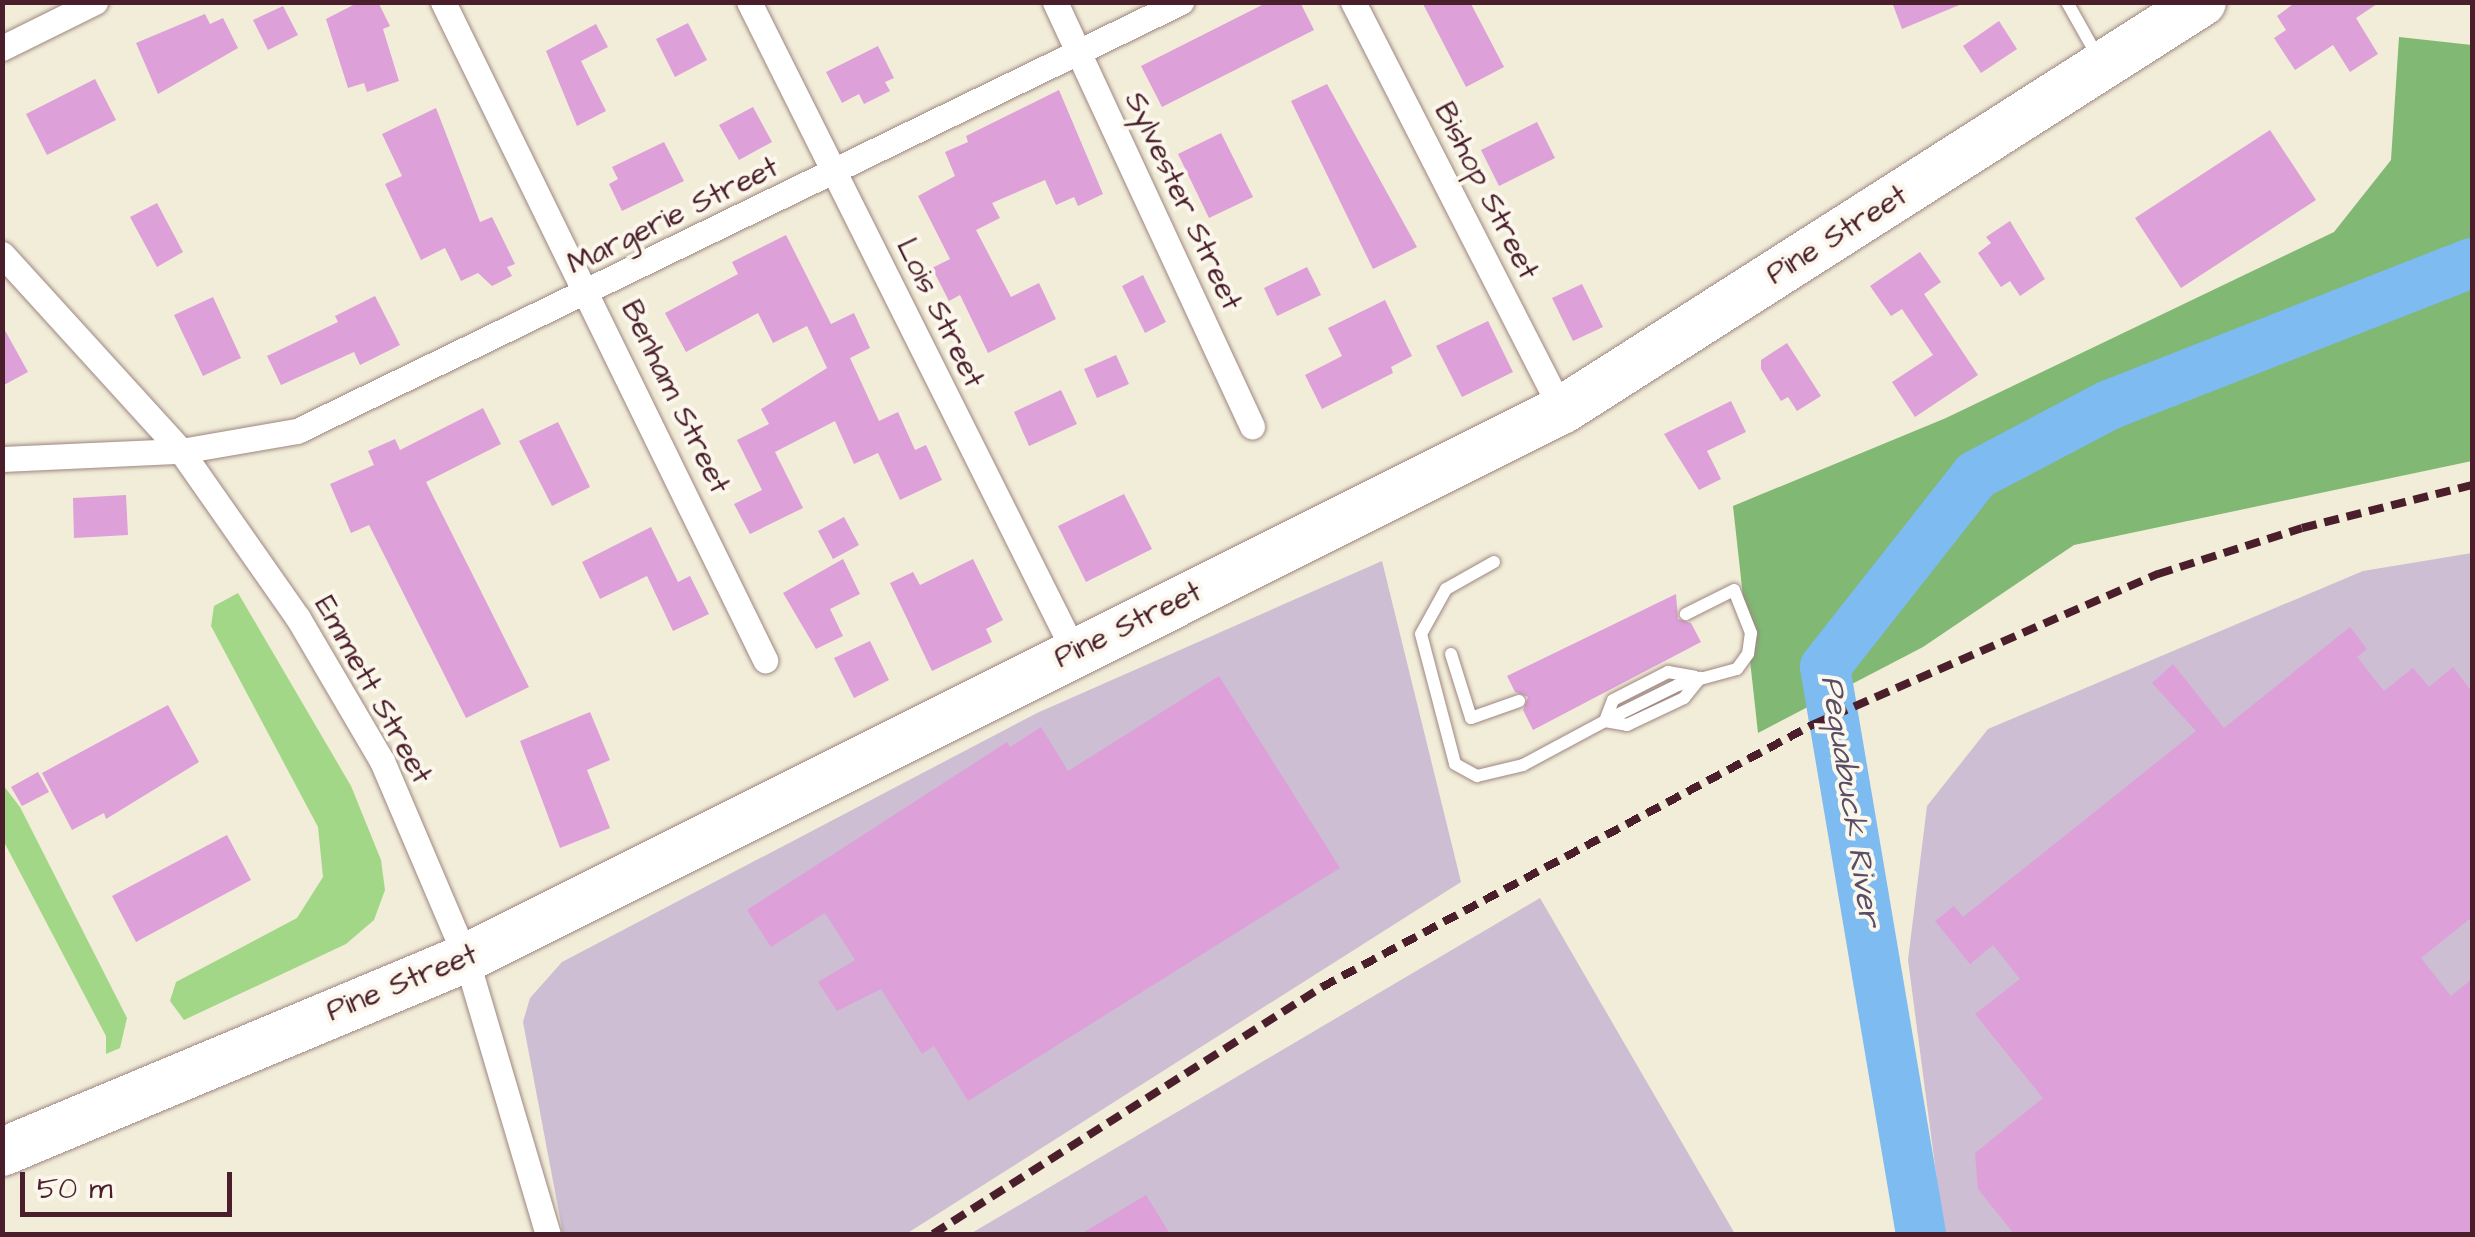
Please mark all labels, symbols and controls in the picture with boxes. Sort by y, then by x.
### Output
street label: Sylvester Street [1117,86,1249,316]
street label: Bishop Street [1426,96,1546,286]
street label: Margerie Street [562,149,784,283]
street label: Pine Street [1760,177,1914,293]
street label: Lois Street [888,232,992,394]
street label: Benham Street [613,294,737,500]
street label: Pine Street [1048,574,1208,676]
street label: Emmett Street [306,590,440,790]
water label: Pequabuck River [1811,673,1889,929]
street label: Pine Street [321,936,483,1030]
scale bar [25,1152,238,1214]
text: 50 m [37,1168,113,1210]

